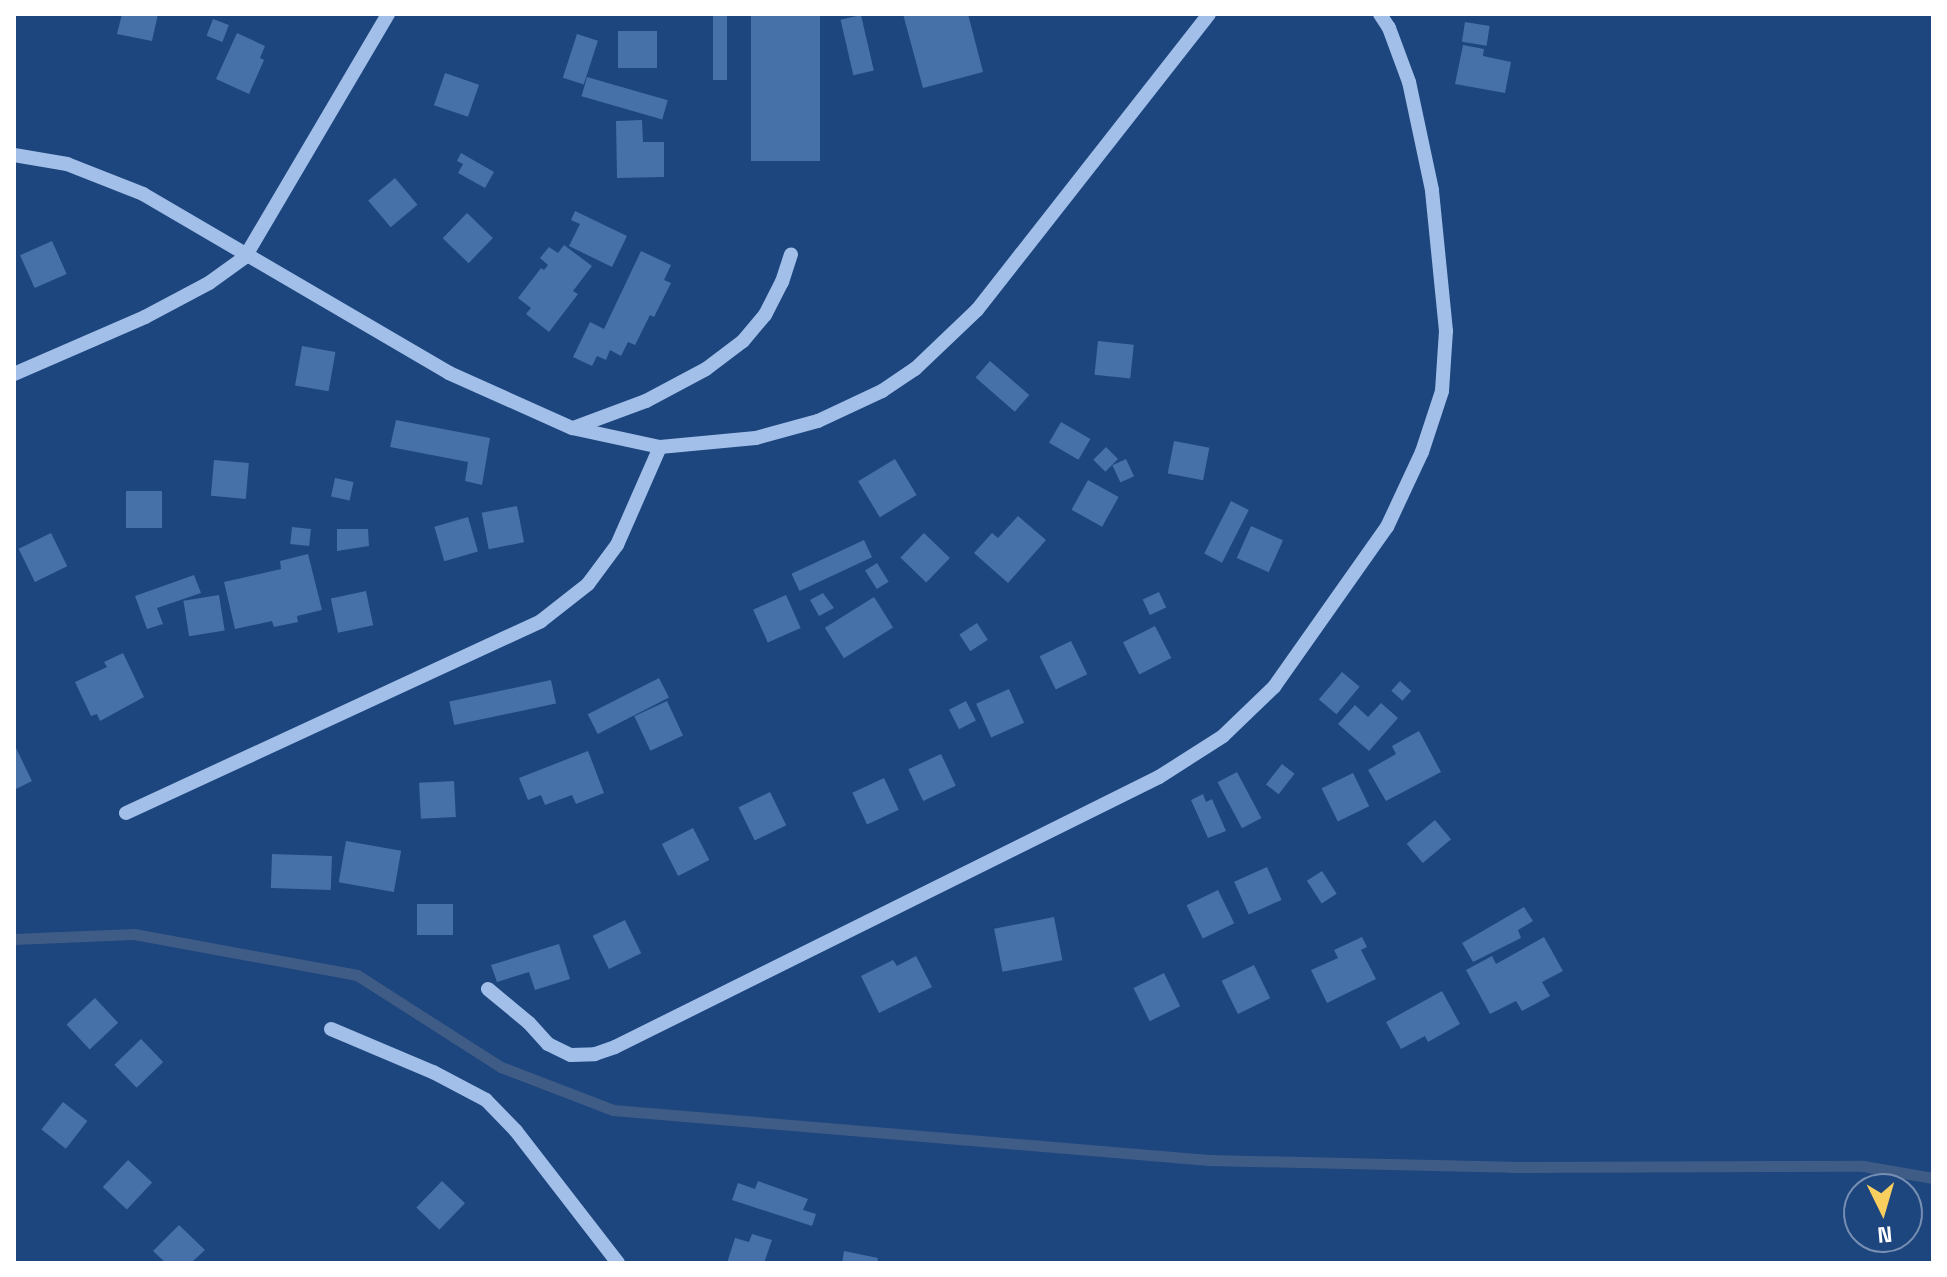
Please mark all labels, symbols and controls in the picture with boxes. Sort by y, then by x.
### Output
north arrow [1843,1173,1923,1253]
text: N [1876,1220,1893,1250]

